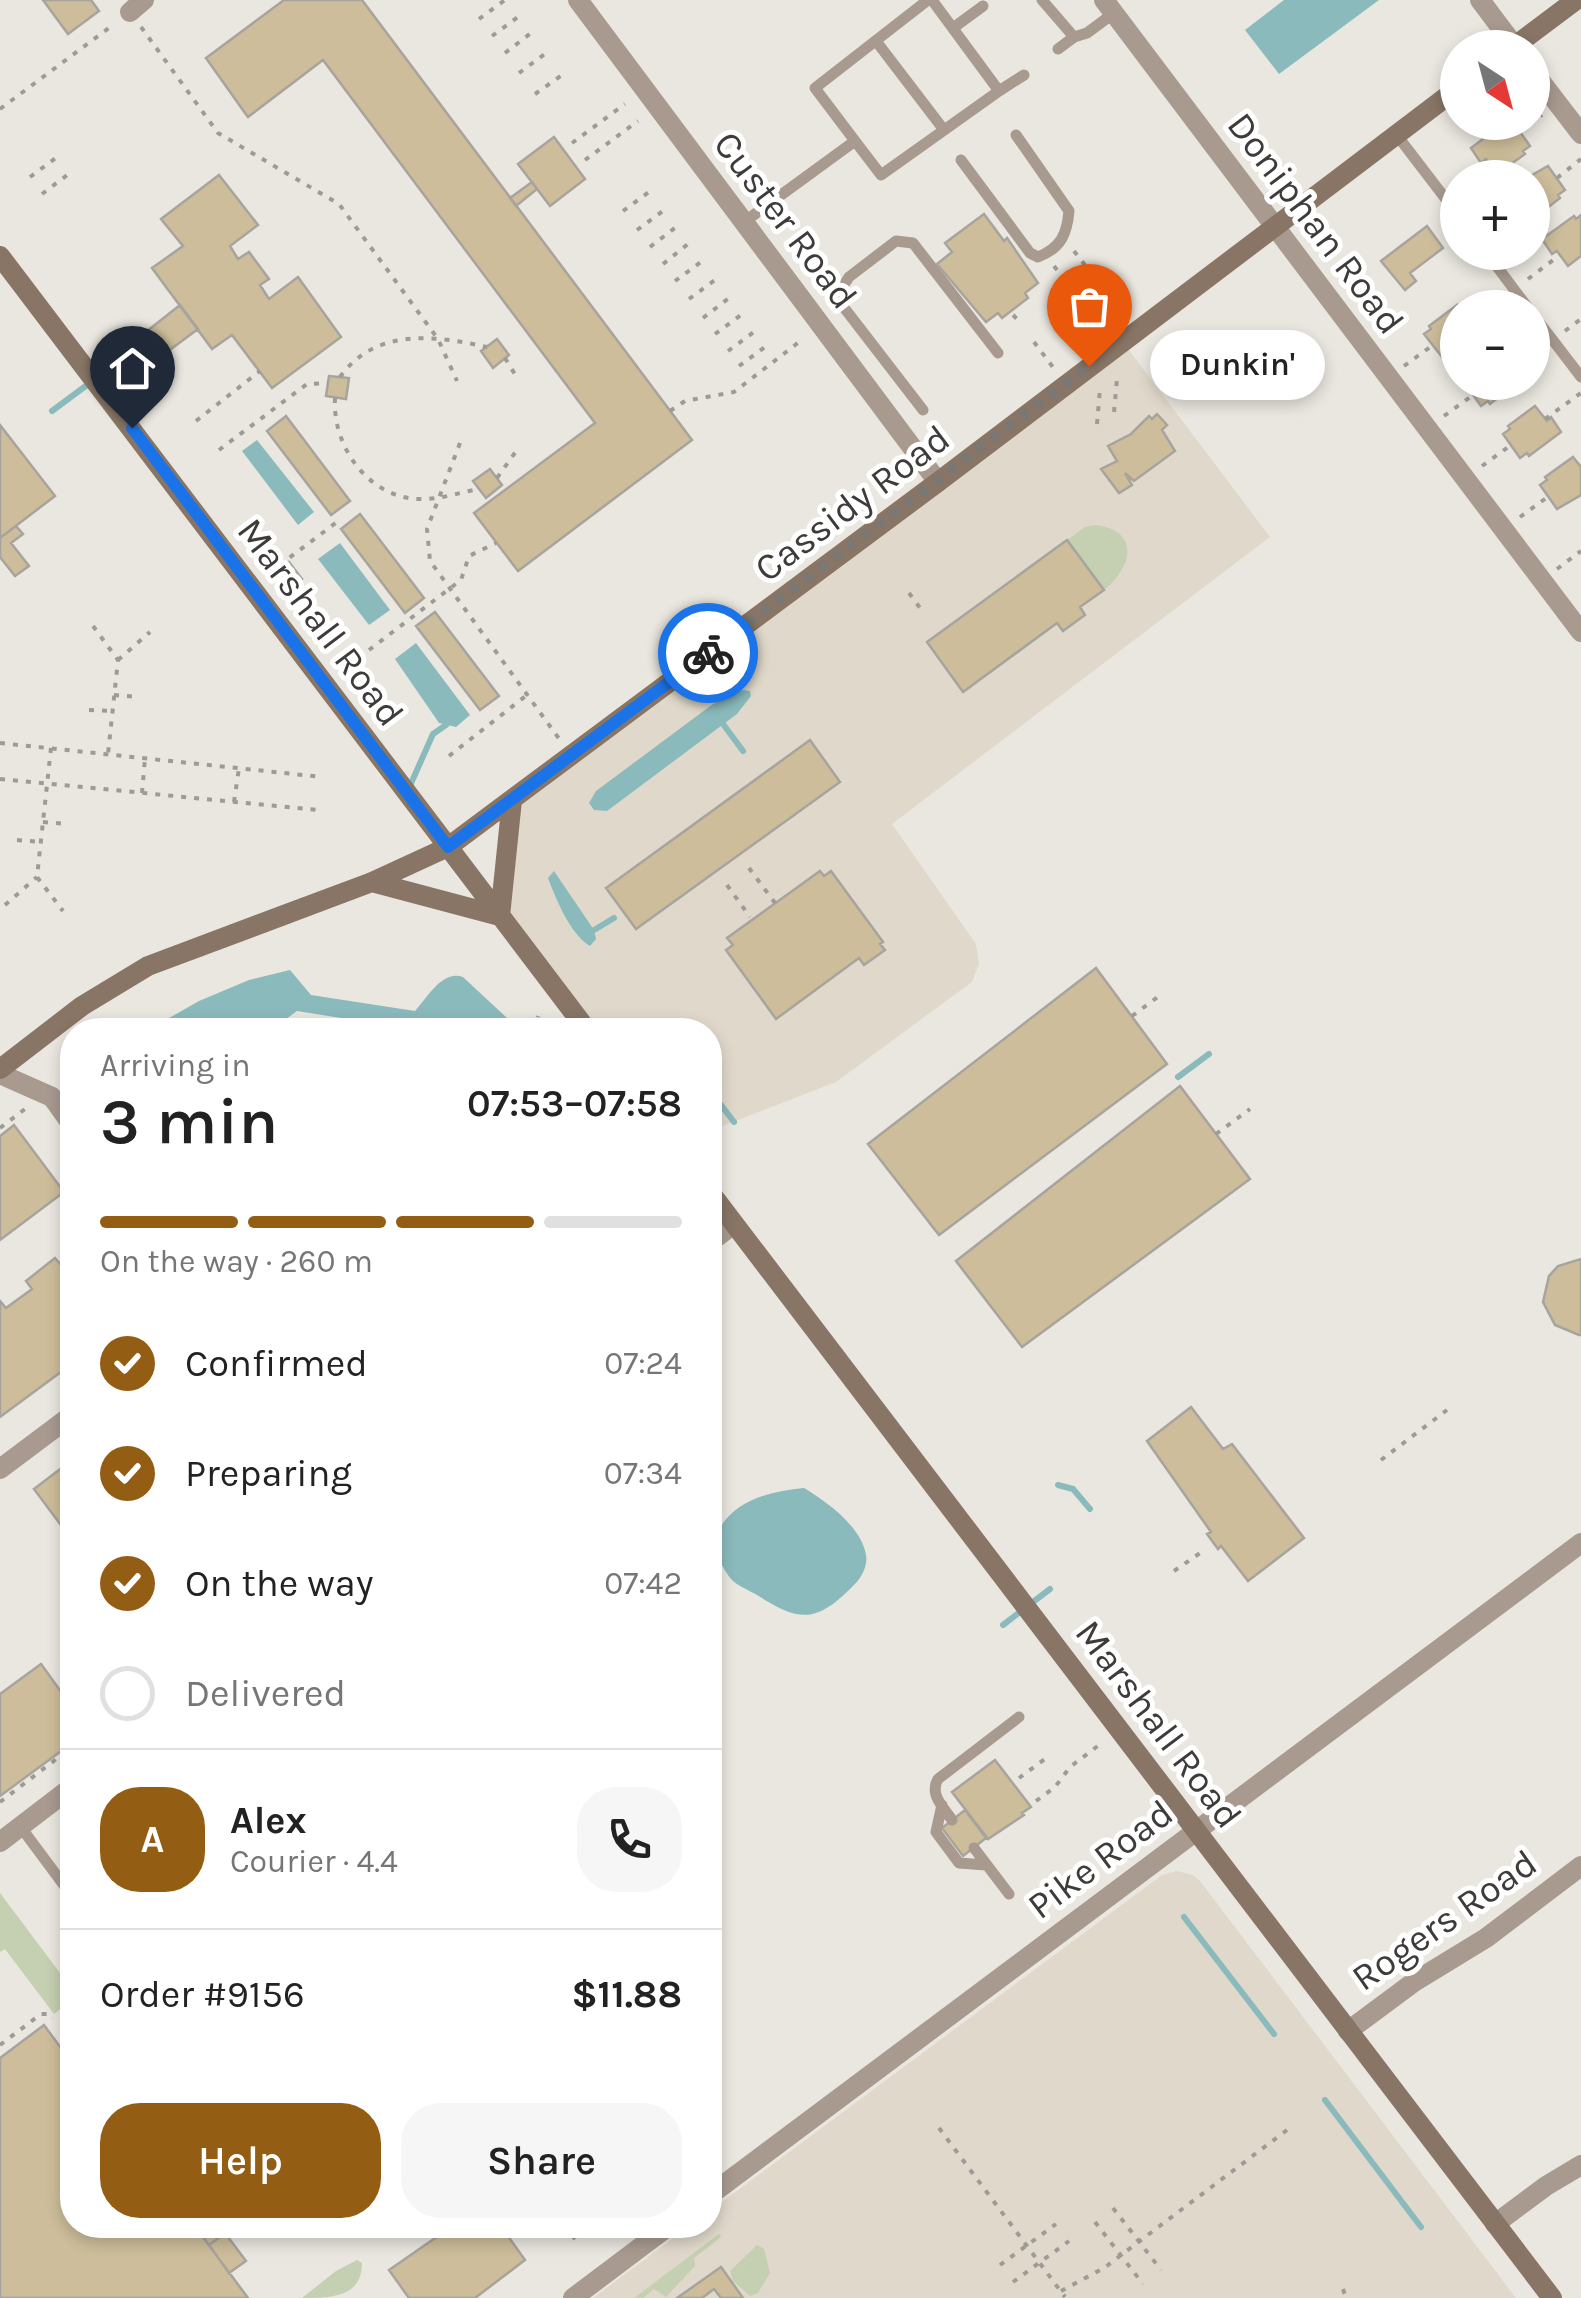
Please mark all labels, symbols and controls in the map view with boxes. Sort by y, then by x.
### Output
north arrow [1440,30,1550,140]
map controls [1440,30,1550,400]
street label: Doniphan Road [1218,104,1413,343]
street label: Custer Road [704,123,867,318]
button: + [1440,160,1550,270]
pin [1047,264,1132,367]
icon: bag [1062,279,1117,334]
button: − [1440,290,1550,400]
pin [90,326,175,429]
callout: Dunkin' [1149,331,1324,401]
icon: home [105,341,160,396]
text: Dunkin' [1180,346,1295,383]
street label: Cassidy Road [746,416,959,591]
street label: Marshall Road [228,510,413,735]
courier [658,603,758,703]
icon: bike [681,626,736,681]
text: Arriving in [100,1047,251,1084]
text: 07:53–07:58 [467,1081,682,1126]
text: 3 min [100,1083,278,1159]
text: On the way · 260 m [100,1243,373,1280]
icon: check [100,1336,155,1391]
text: Confirmed [185,1341,368,1386]
text: 07:24 [604,1345,682,1382]
icon: check [100,1446,155,1501]
text: Preparing [185,1451,352,1496]
text: 07:34 [604,1455,682,1492]
icon: check [100,1556,155,1611]
text: On the way [185,1561,373,1606]
text: 07:42 [604,1565,682,1602]
street label: Marshall Road [1066,1612,1251,1837]
text: Delivered [185,1671,346,1716]
button: phone [577,1787,682,1892]
street label: Pike Road [1019,1790,1182,1928]
text: Alex [230,1798,307,1843]
text: A [141,1817,164,1862]
street label: Rogers Road [1343,1840,1545,2001]
text: Courier · 4.4 [230,1843,398,1880]
text: Order #9156 [100,1972,305,2017]
text: $11.88 [571,1972,682,2017]
button: Help [100,2103,381,2218]
button: Share [401,2103,682,2218]

